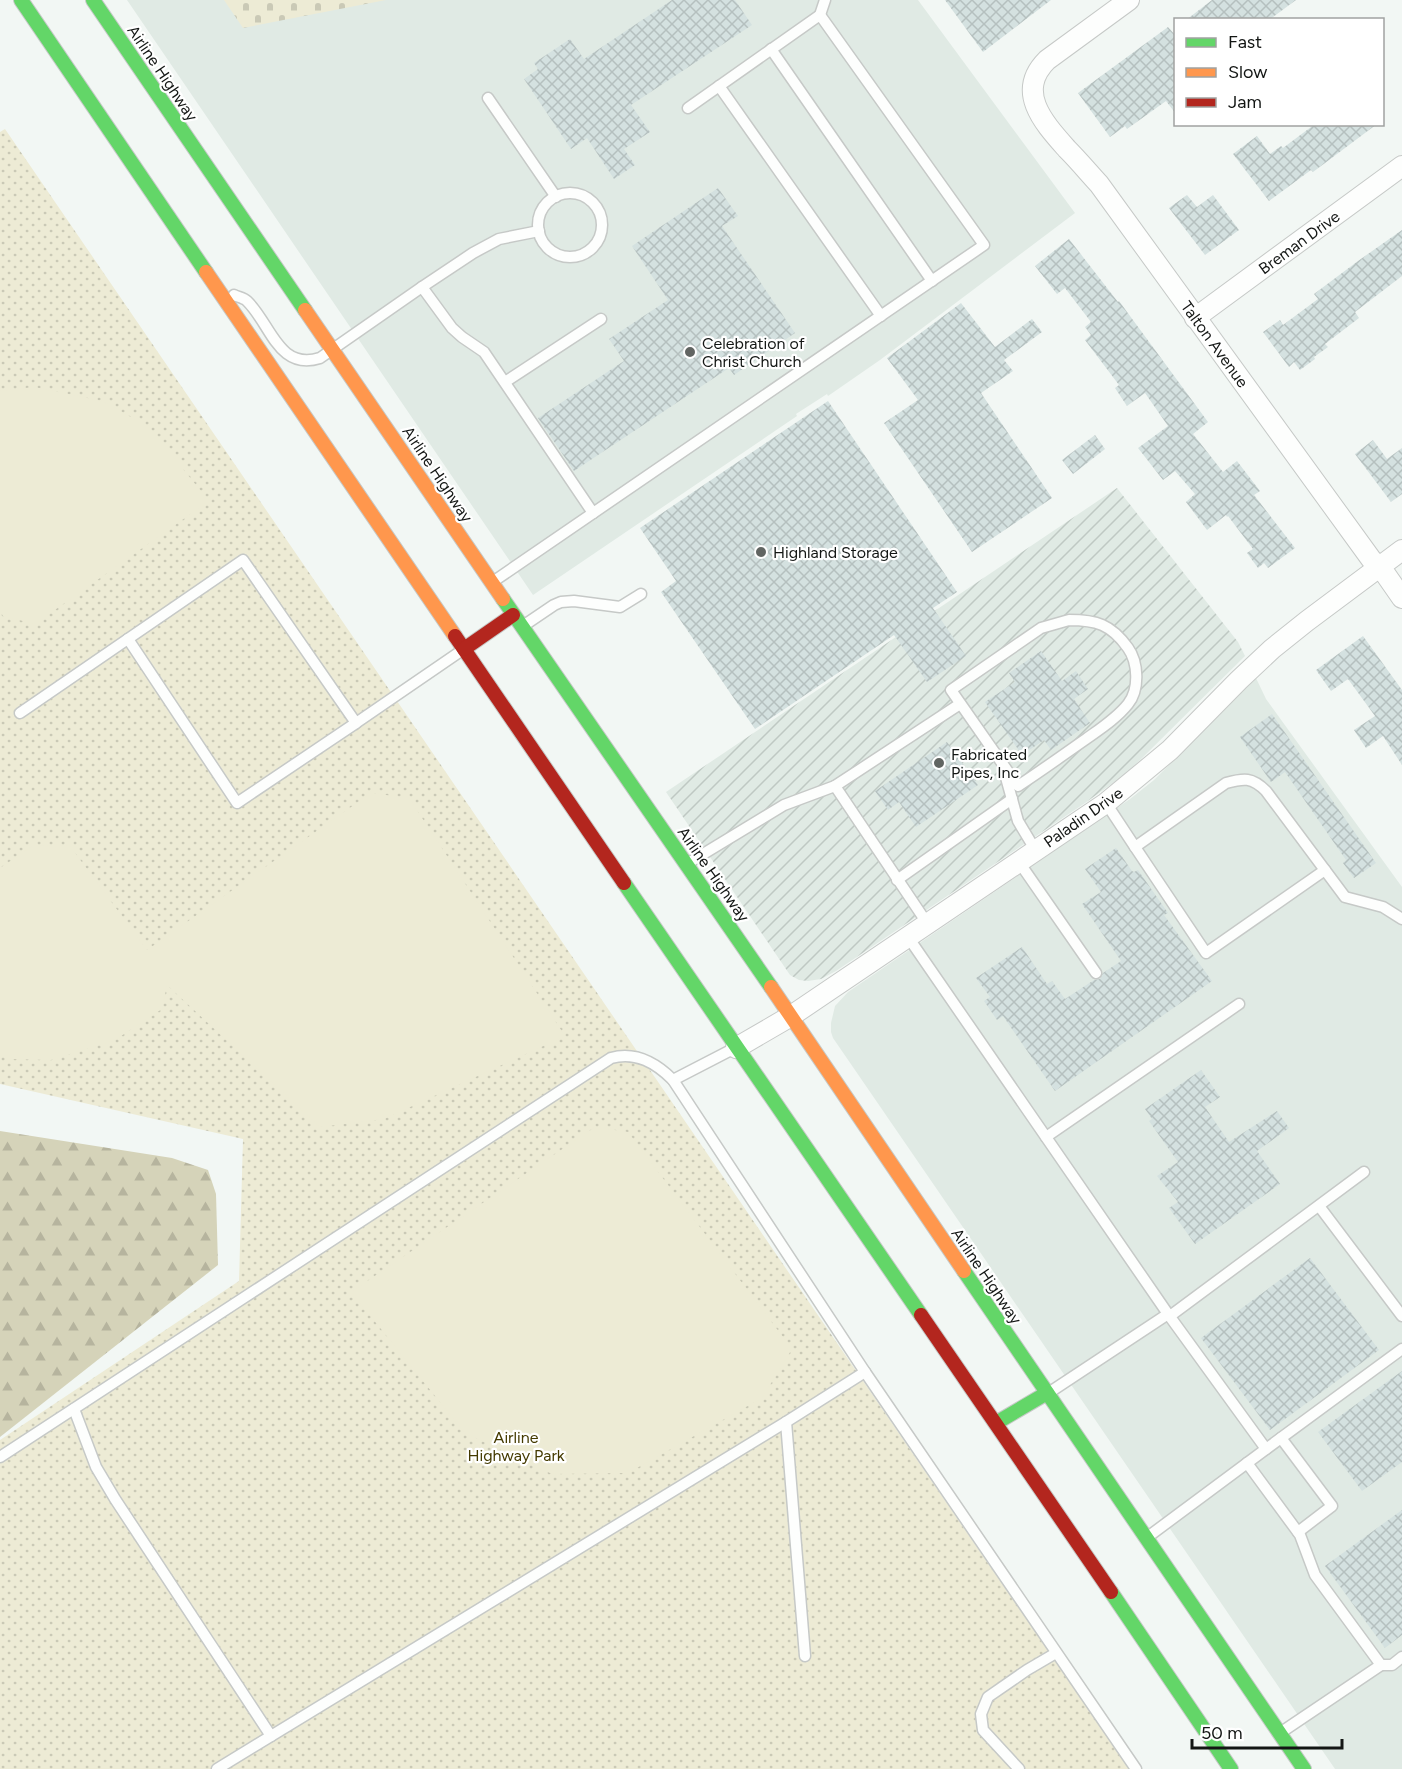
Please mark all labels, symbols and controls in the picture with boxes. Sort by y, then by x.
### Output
legend [1174,18,1384,126]
street label: Airline Highway [124,22,202,125]
text: Fast [1228,31,1262,53]
text: Slow [1228,61,1267,83]
text: Jam [1228,91,1262,113]
street label: Breman Drive [1255,206,1344,278]
street label: Talton Avenue [1177,298,1252,391]
place label: Celebration of Christ Church [702,334,805,371]
marker: Celebration of Christ Church [683,345,697,359]
street label: Airline Highway [399,423,477,526]
place label: Highland Storage [773,543,898,562]
marker: Highland Storage [754,545,768,559]
place label: Fabricated Pipes, Inc [951,745,1027,782]
marker: Fabricated Pipes, Inc [932,756,946,770]
street label: Paladin Drive [1040,783,1127,852]
street label: Airline Highway [674,823,754,926]
street label: Airline Highway [948,1225,1026,1328]
park label: Airline Highway Park [467,1428,565,1465]
scale bar [1192,1712,1342,1750]
text: 50 m [1201,1722,1243,1744]

